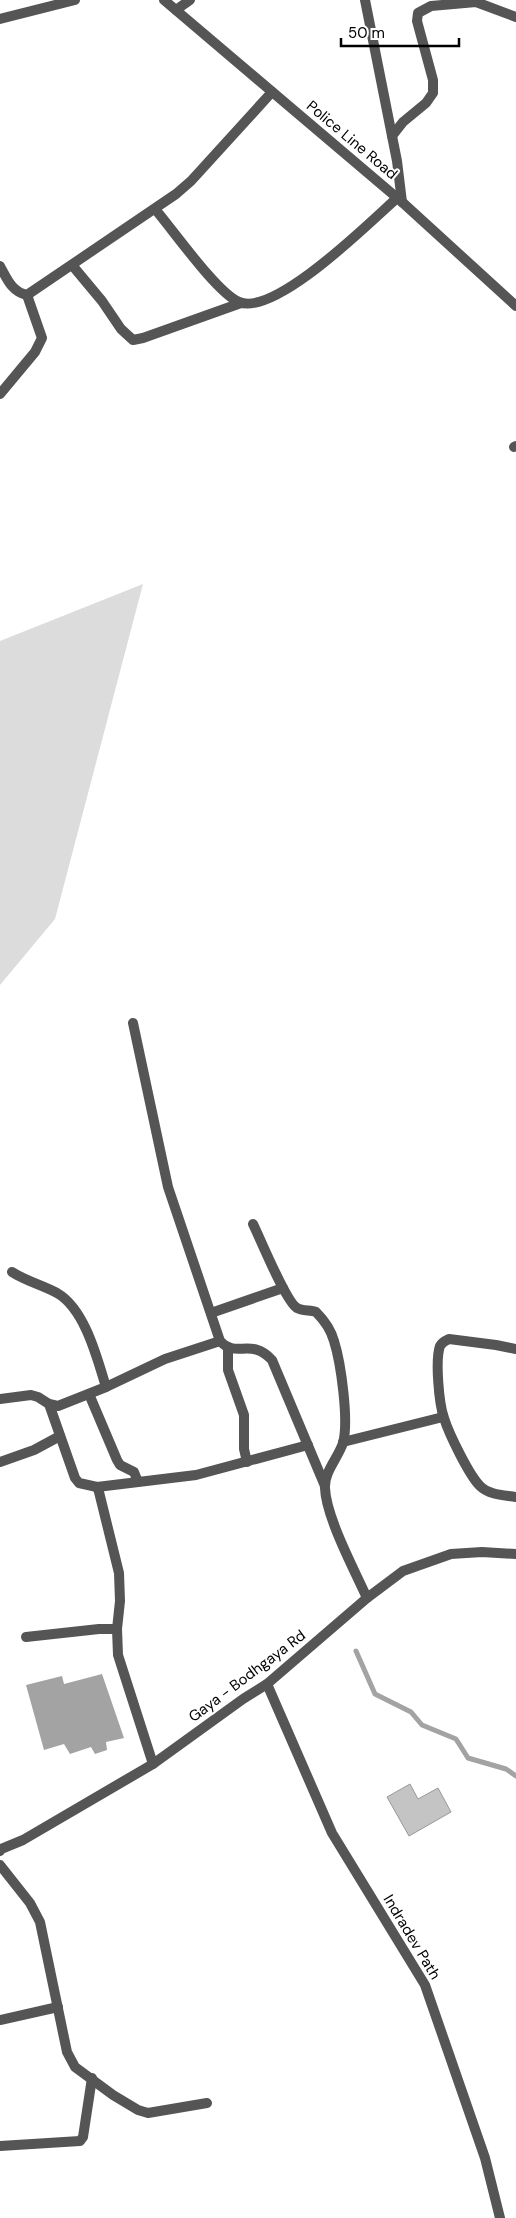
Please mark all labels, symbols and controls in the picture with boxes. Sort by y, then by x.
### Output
scale bar [341,15,458,47]
text: 50 m [348,23,385,43]
street label: Police Line Road [302,96,402,184]
street label: Gaya - Bodhgaya Rd [184,1625,310,1727]
street label: Indradev Path [379,1891,445,1983]

